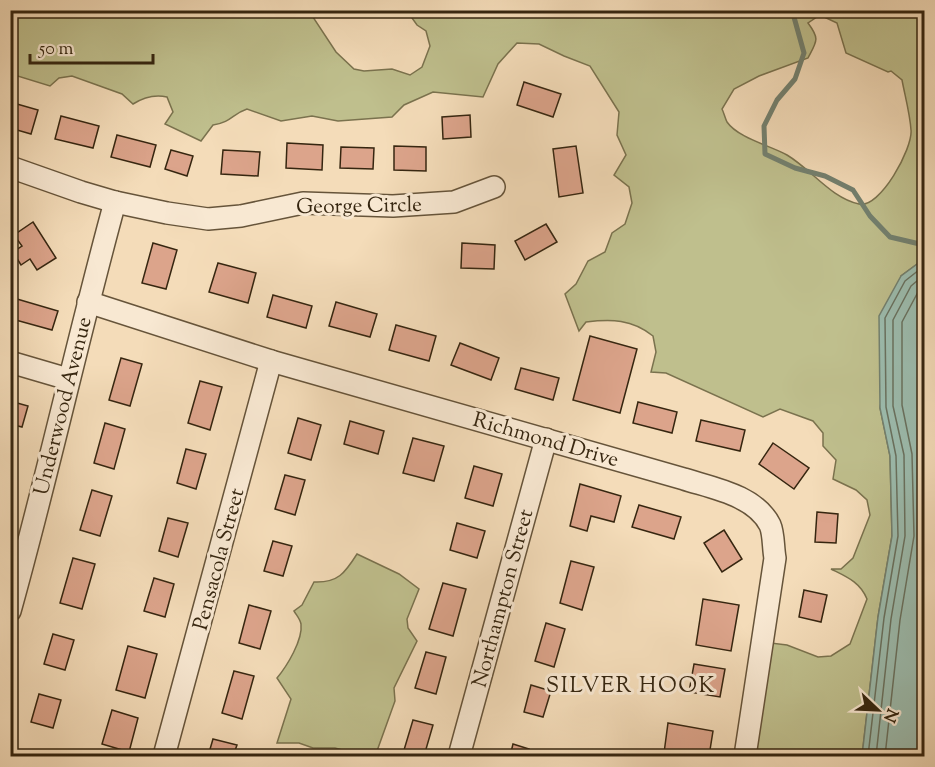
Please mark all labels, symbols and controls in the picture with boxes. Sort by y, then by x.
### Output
scale bar [30,27,153,65]
text: 50 m [38,37,74,63]
street label: George Circle [296,191,422,223]
street label: Underwood Avenue [27,314,101,499]
street label: Richmond Drive [469,406,622,476]
street label: Pensacola Street [187,485,253,634]
street label: Northampton Street [466,506,542,691]
district label: SILVER HOOK [546,671,716,703]
north arrow [848,680,908,740]
text: N [876,705,903,725]

